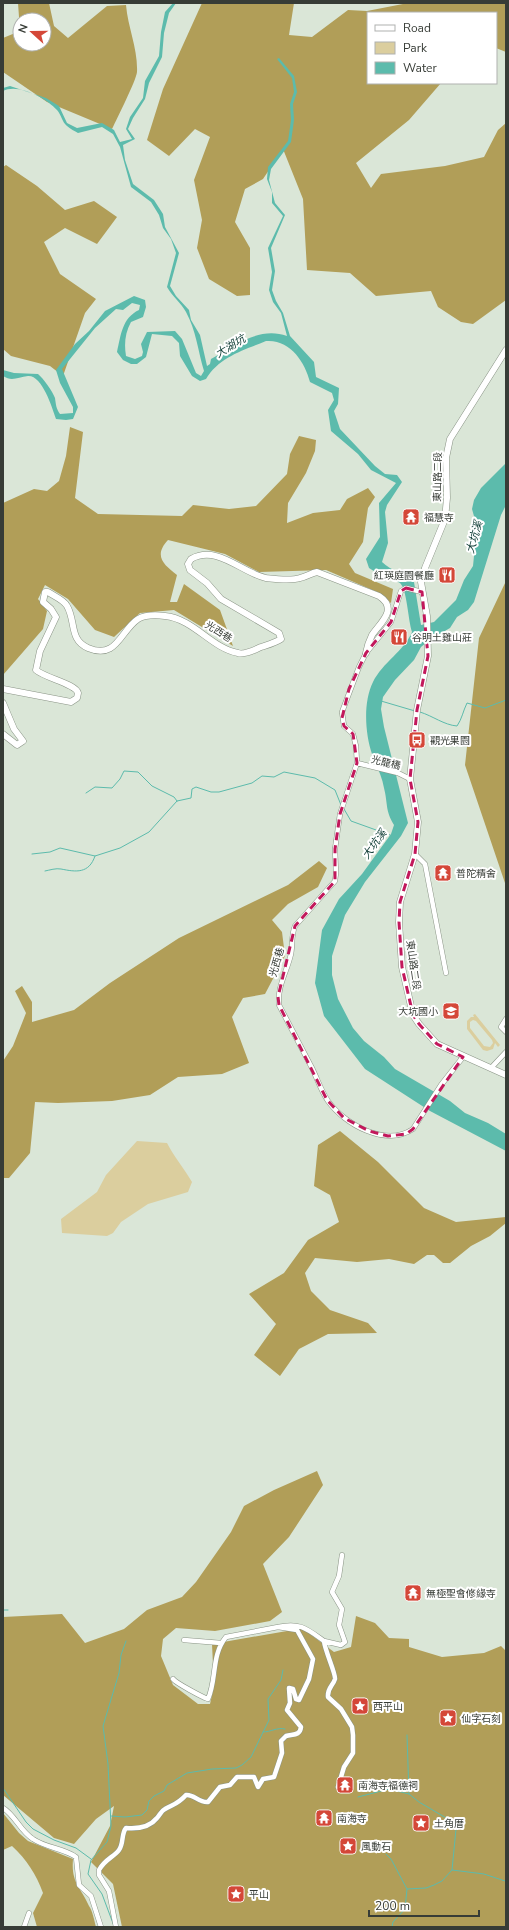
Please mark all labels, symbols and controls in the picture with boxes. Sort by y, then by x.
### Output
north arrow [12,12,52,52]
legend [367,12,497,84]
text: Road [403,20,431,36]
text: N [15,22,32,35]
text: Park [403,40,428,56]
text: Water [403,60,437,76]
water label: 大湖坑 [212,330,250,361]
street label: 東山路二段 [431,452,445,502]
temple icon: 福慧寺 [401,507,421,527]
place label: 福慧寺 [424,511,454,525]
water label: 大坑溪 [463,517,487,555]
restaurant icon: 紅瑛庭園餐廳 [437,565,457,585]
place label: 紅瑛庭園餐廳 [374,569,434,583]
street label: 光西巷 [202,618,235,646]
restaurant icon: 谷明土雞山莊 [389,627,409,647]
place label: 谷明土雞山莊 [412,631,472,645]
bus stop icon: 觀光果園 [407,730,427,750]
place label: 觀光果園 [430,734,470,748]
street label: 光龍橋 [370,753,402,773]
water label: 大坑溪 [359,825,391,862]
temple icon: 普陀精舍 [433,863,453,883]
place label: 普陀精舍 [456,867,496,881]
street label: 東山路二段 [403,939,423,991]
street label: 光西巷 [266,946,288,979]
school or university icon: 大坑國小 [441,1001,461,1021]
place label: 大坑國小 [398,1005,438,1019]
temple icon: 無極聖會修緣寺 [403,1583,423,1603]
place label: 無極聖會修緣寺 [426,1587,496,1601]
place icon: 西平山 [350,1696,370,1716]
place label: 西平山 [373,1700,403,1714]
place icon: 仙字石刻 [438,1708,458,1728]
place label: 仙字石刻 [461,1712,501,1726]
temple icon: 南海寺福德祠 [335,1775,355,1795]
place label: 南海寺福德祠 [358,1779,418,1793]
temple icon: 南海寺 [314,1808,334,1828]
place label: 南海寺 [337,1812,367,1826]
place icon: 土角厝 [411,1813,431,1833]
place label: 土角厝 [434,1817,464,1831]
place icon: 風動石 [338,1836,358,1856]
place label: 風動石 [361,1840,391,1854]
place icon: 平山 [226,1884,246,1904]
place label: 平山 [249,1888,269,1902]
scale bar [369,1892,479,1918]
text: 200 m [375,1898,410,1914]

